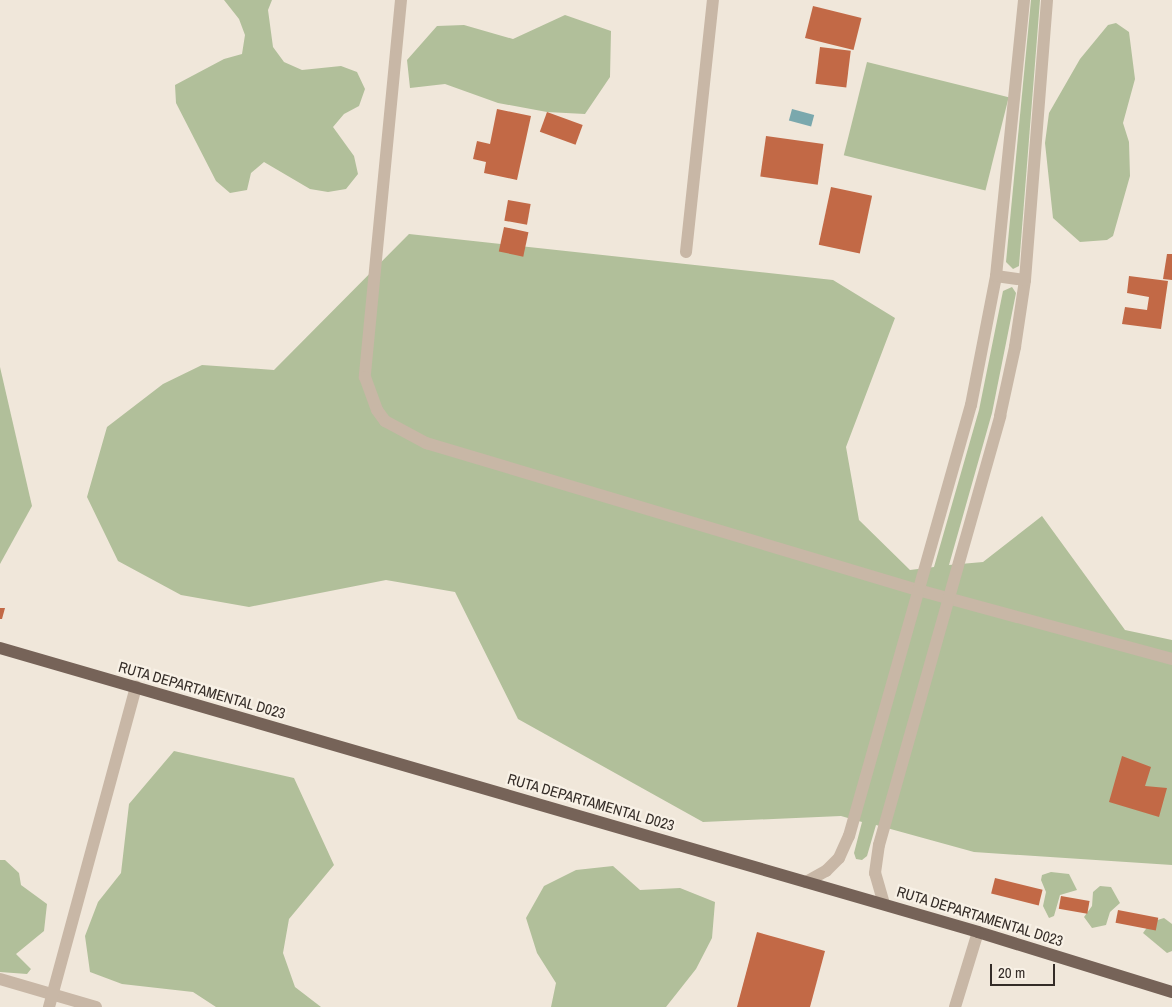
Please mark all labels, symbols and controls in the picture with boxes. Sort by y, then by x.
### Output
street label: RUTA DEPARTAMENTAL D023 [116,657,288,723]
street label: RUTA DEPARTAMENTAL D023 [505,769,677,835]
street label: RUTA DEPARTAMENTAL D023 [894,882,1066,950]
scale bar [992,954,1057,986]
text: 20 m [998,962,1025,983]

